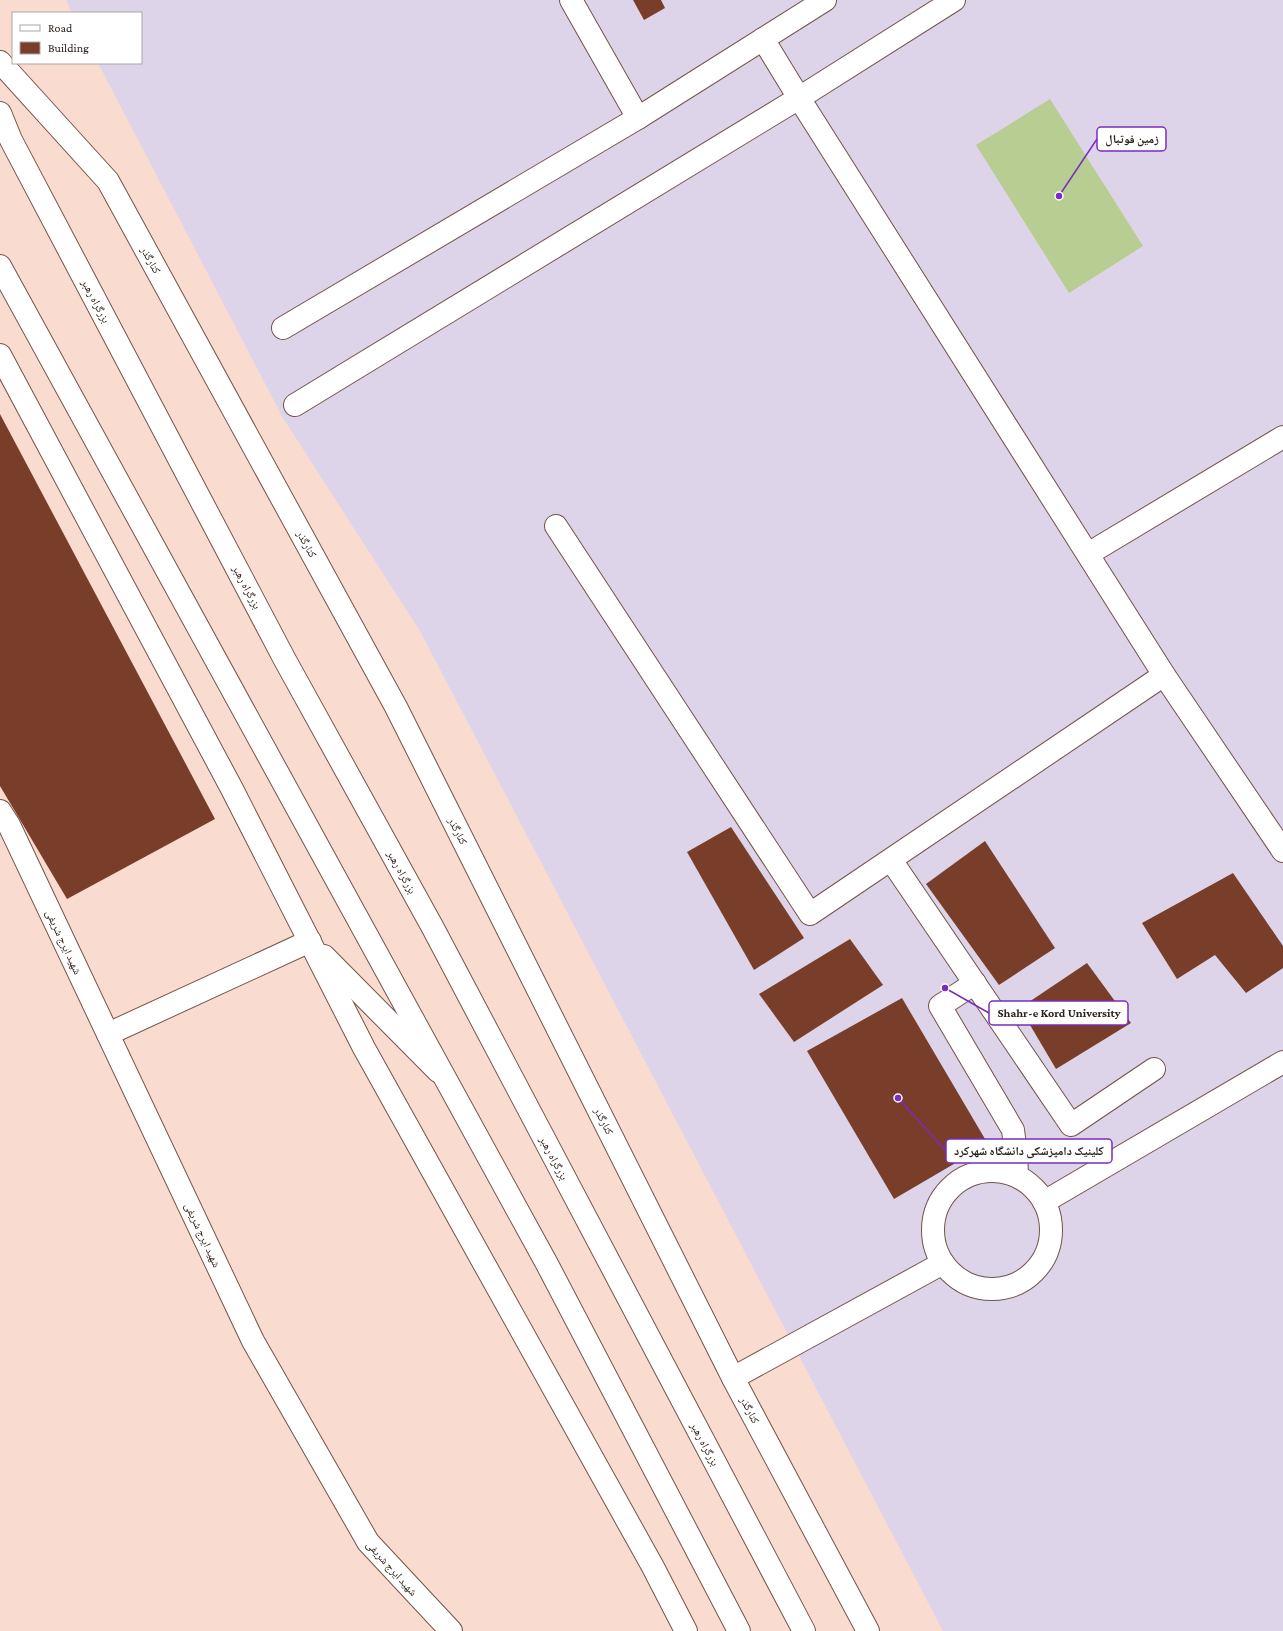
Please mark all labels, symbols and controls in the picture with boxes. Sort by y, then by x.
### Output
legend [12,12,142,64]
text: Road [48,21,73,35]
text: Building [48,41,89,55]
callout: زمین فوتبال [1097,127,1166,151]
text: زمین فوتبال [1105,132,1159,147]
street label: کنارگذر [138,244,163,276]
street label: بزرگراه رهبر [79,276,112,325]
street label: کنارگذر [294,528,319,560]
street label: بزرگراه رهبر [230,562,263,611]
street label: کنارگذر [446,815,470,847]
street label: بزرگراه رهبر [384,847,419,896]
street label: شهید ایرج شریفی [43,908,84,977]
callout: Shahr-e Kord University [989,1001,1128,1025]
text: Shahr-e Kord University [997,1006,1121,1020]
street label: کنارگذر [592,1105,616,1137]
street label: بزرگراه رهبر [537,1133,570,1182]
callout: کلینیک دامپزشکی دانشگاه شهرکرد [946,1139,1112,1163]
text: کلینیک دامپزشکی دانشگاه شهرکرد [954,1144,1105,1159]
street label: شهید ایرج شریفی [182,1201,223,1270]
street label: کنارگذر [737,1394,762,1426]
street label: بزرگراه رهبر [688,1419,721,1468]
street label: شهید ایرج شریفی [363,1538,420,1599]

